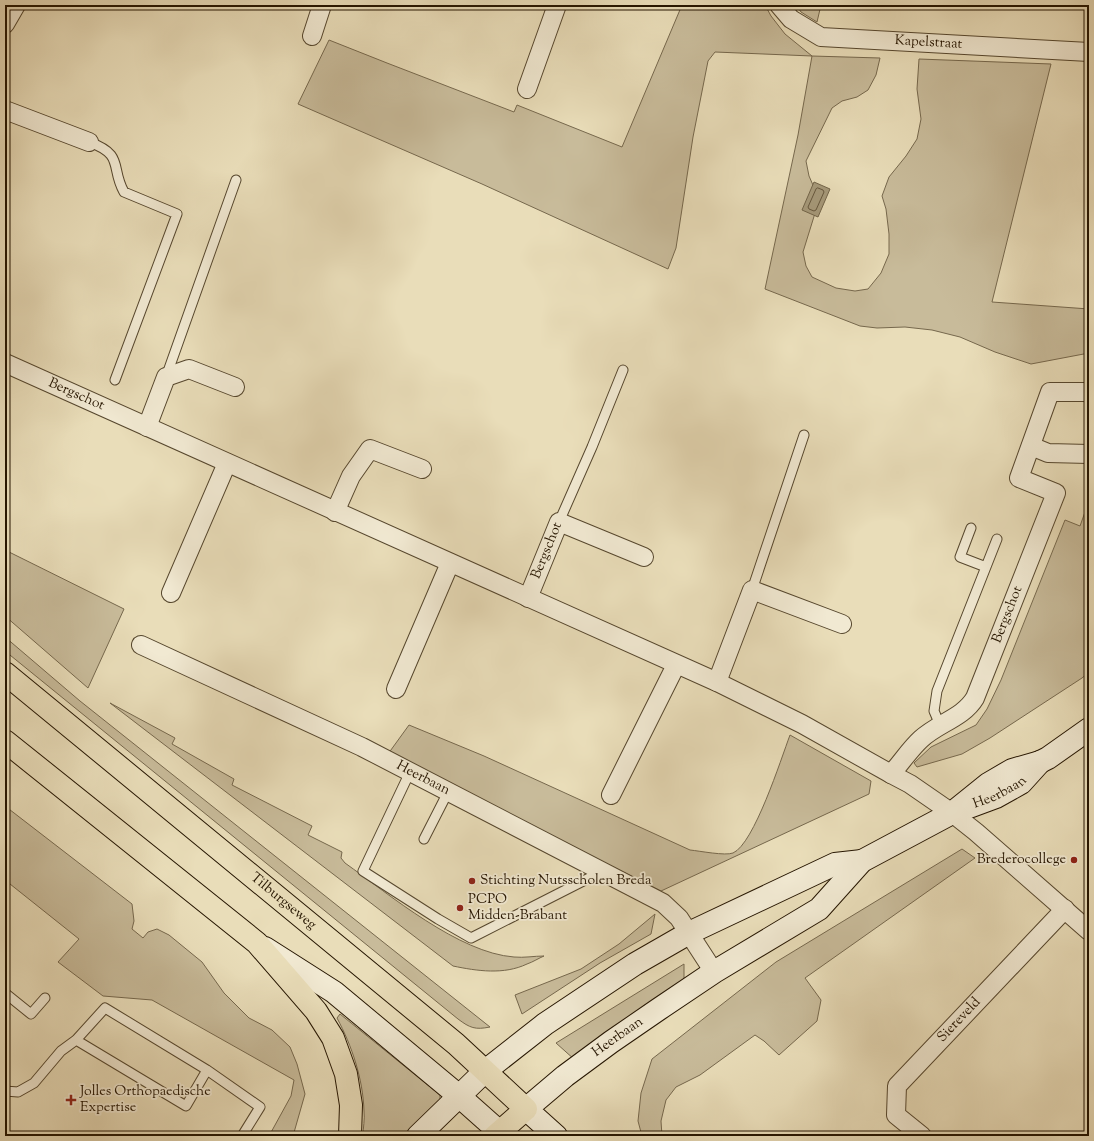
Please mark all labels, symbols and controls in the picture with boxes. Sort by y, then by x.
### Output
street label: Kapelstraat [894,31,963,55]
street label: Bergschot [45,374,108,416]
street label: Bergschot [527,519,568,582]
street label: Bergschot [988,583,1028,646]
street label: Heerbaan [392,756,453,801]
street label: Heerbaan [970,772,1032,815]
place label: Brederocollege [977,850,1066,870]
marker: Brederocollege [1069,855,1079,865]
street label: Tilburgseweg [246,868,320,935]
place label: Stichting Nutsscholen Breda [480,871,652,891]
marker: Stichting Nutsscholen Breda [467,876,477,886]
place label: PCPO Midden-Brabant [468,890,567,926]
marker: PCPO Midden-Brabant [455,903,465,913]
street label: Siereveld [933,993,986,1047]
street label: Heerbaan [588,1013,648,1062]
place label: Jolles Orthopaedische Expertise [79,1082,211,1118]
marker: Jolles Orthopaedische Expertise [65,1094,77,1106]

